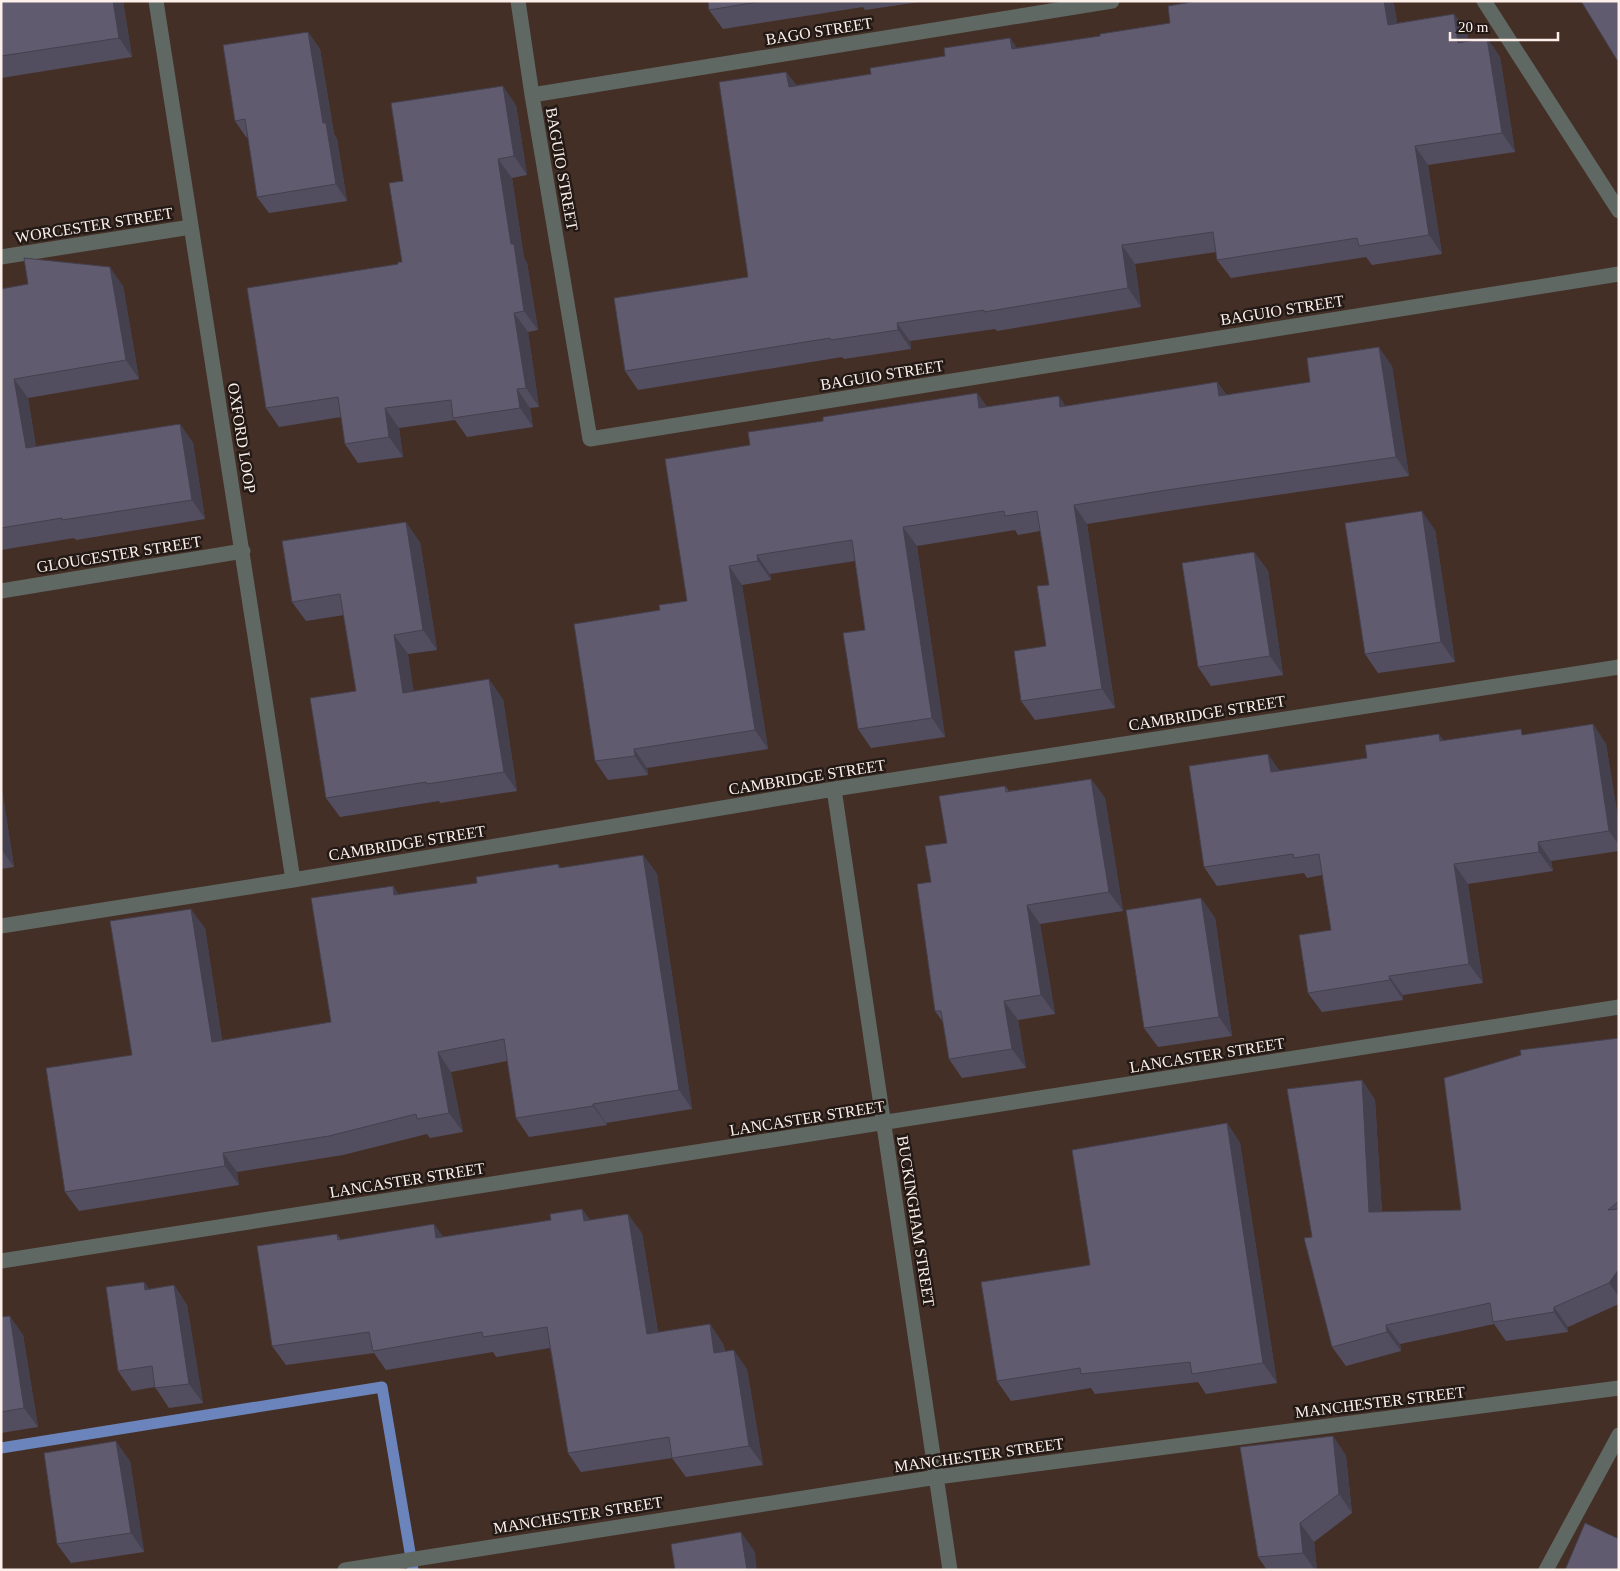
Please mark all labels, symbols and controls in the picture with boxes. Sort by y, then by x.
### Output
scale bar [1450,10,1558,42]
street label: BAGO STREET [764,14,874,48]
text: 20 m [1458,19,1489,35]
street label: BAGUIO STREET [543,106,581,232]
street label: WORCESTER STREET [14,204,174,246]
street label: BAGUIO STREET [1219,292,1345,328]
street label: BAGUIO STREET [819,357,945,393]
street label: OXFORD LOOP [225,382,259,495]
street label: GLOUCESTER STREET [35,533,203,575]
street label: CAMBRIDGE STREET [1127,692,1287,734]
street label: CAMBRIDGE STREET [727,756,887,798]
street label: CAMBRIDGE STREET [327,822,487,864]
street label: LANCASTER STREET [1128,1034,1286,1076]
street label: LANCASTER STREET [728,1097,886,1139]
street label: BUCKINGHAM STREET [894,1134,938,1308]
street label: LANCASTER STREET [328,1159,486,1201]
street label: MANCHESTER STREET [1294,1383,1466,1421]
street label: MANCHESTER STREET [893,1435,1065,1475]
street label: MANCHESTER STREET [492,1493,664,1537]

